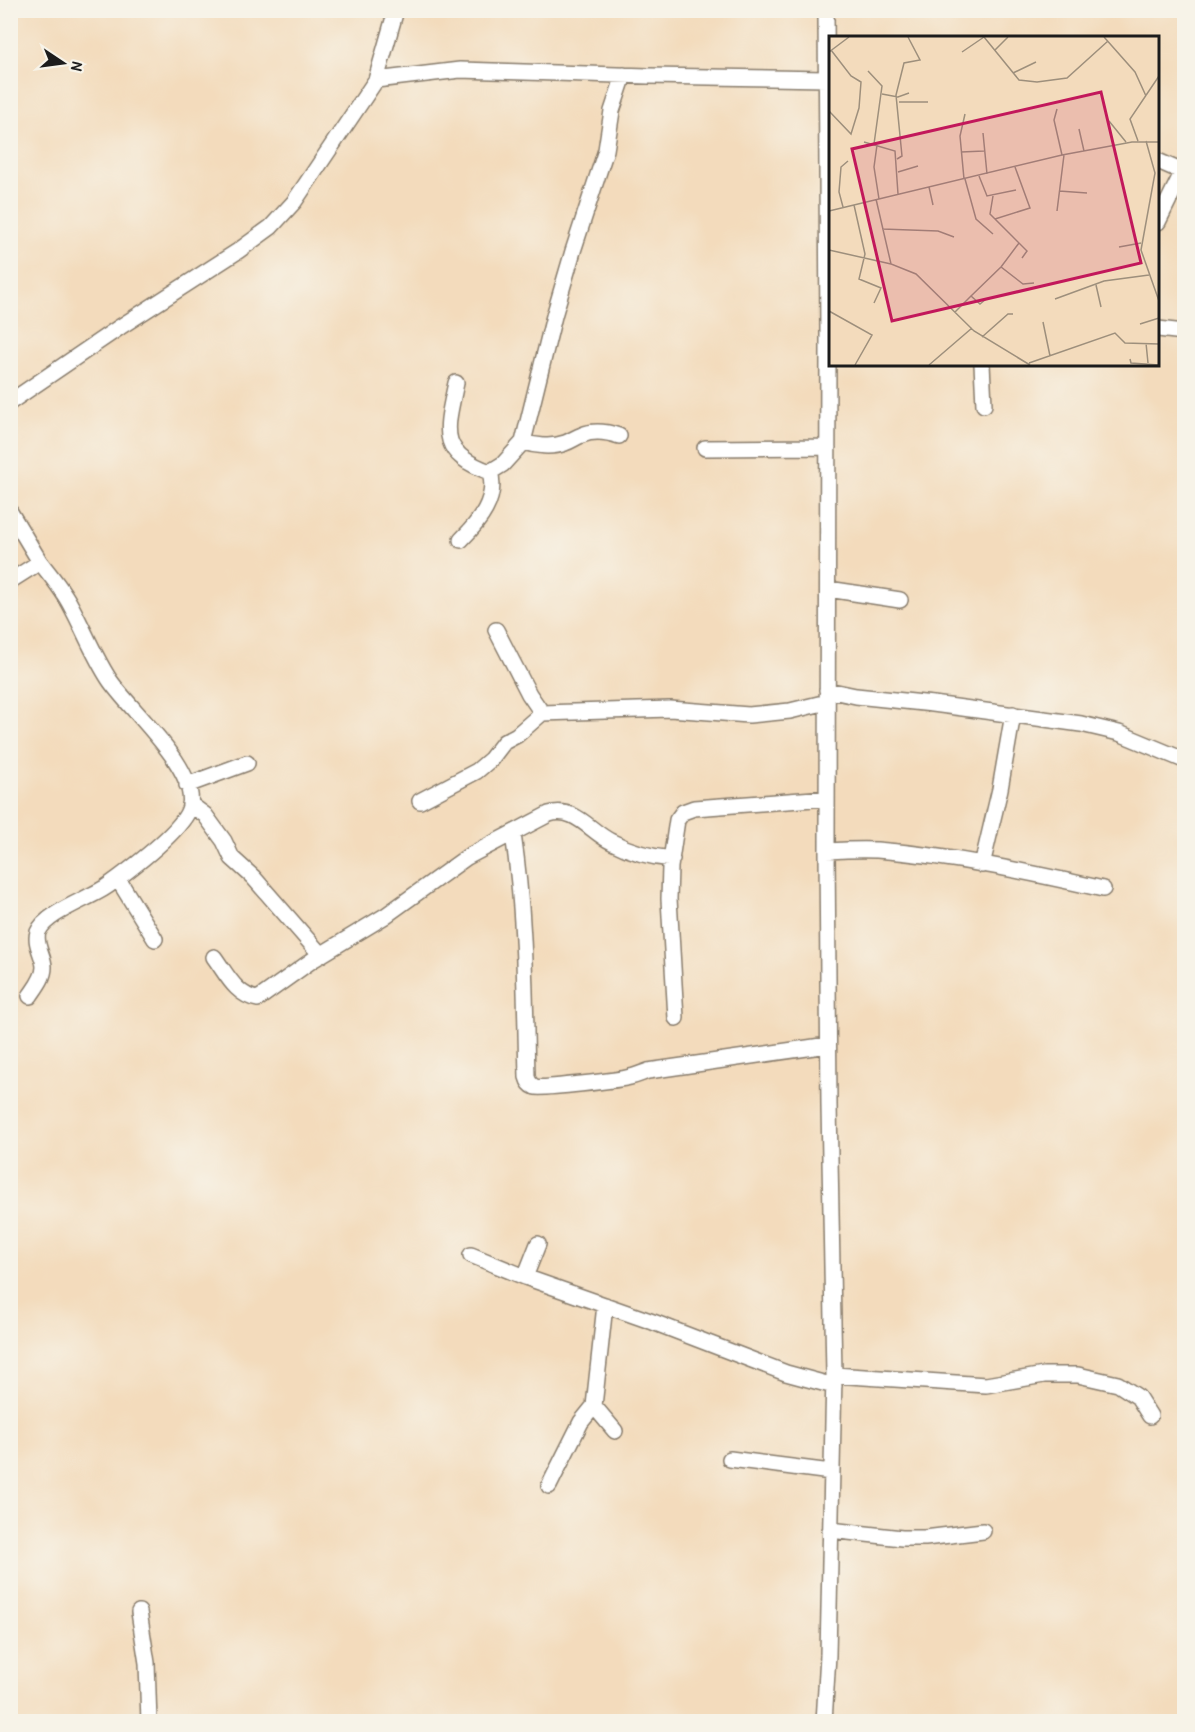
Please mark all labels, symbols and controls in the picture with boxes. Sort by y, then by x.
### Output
north arrow [33,33,93,93]
inset map [829,36,1159,366]
text: N [66,60,89,73]

